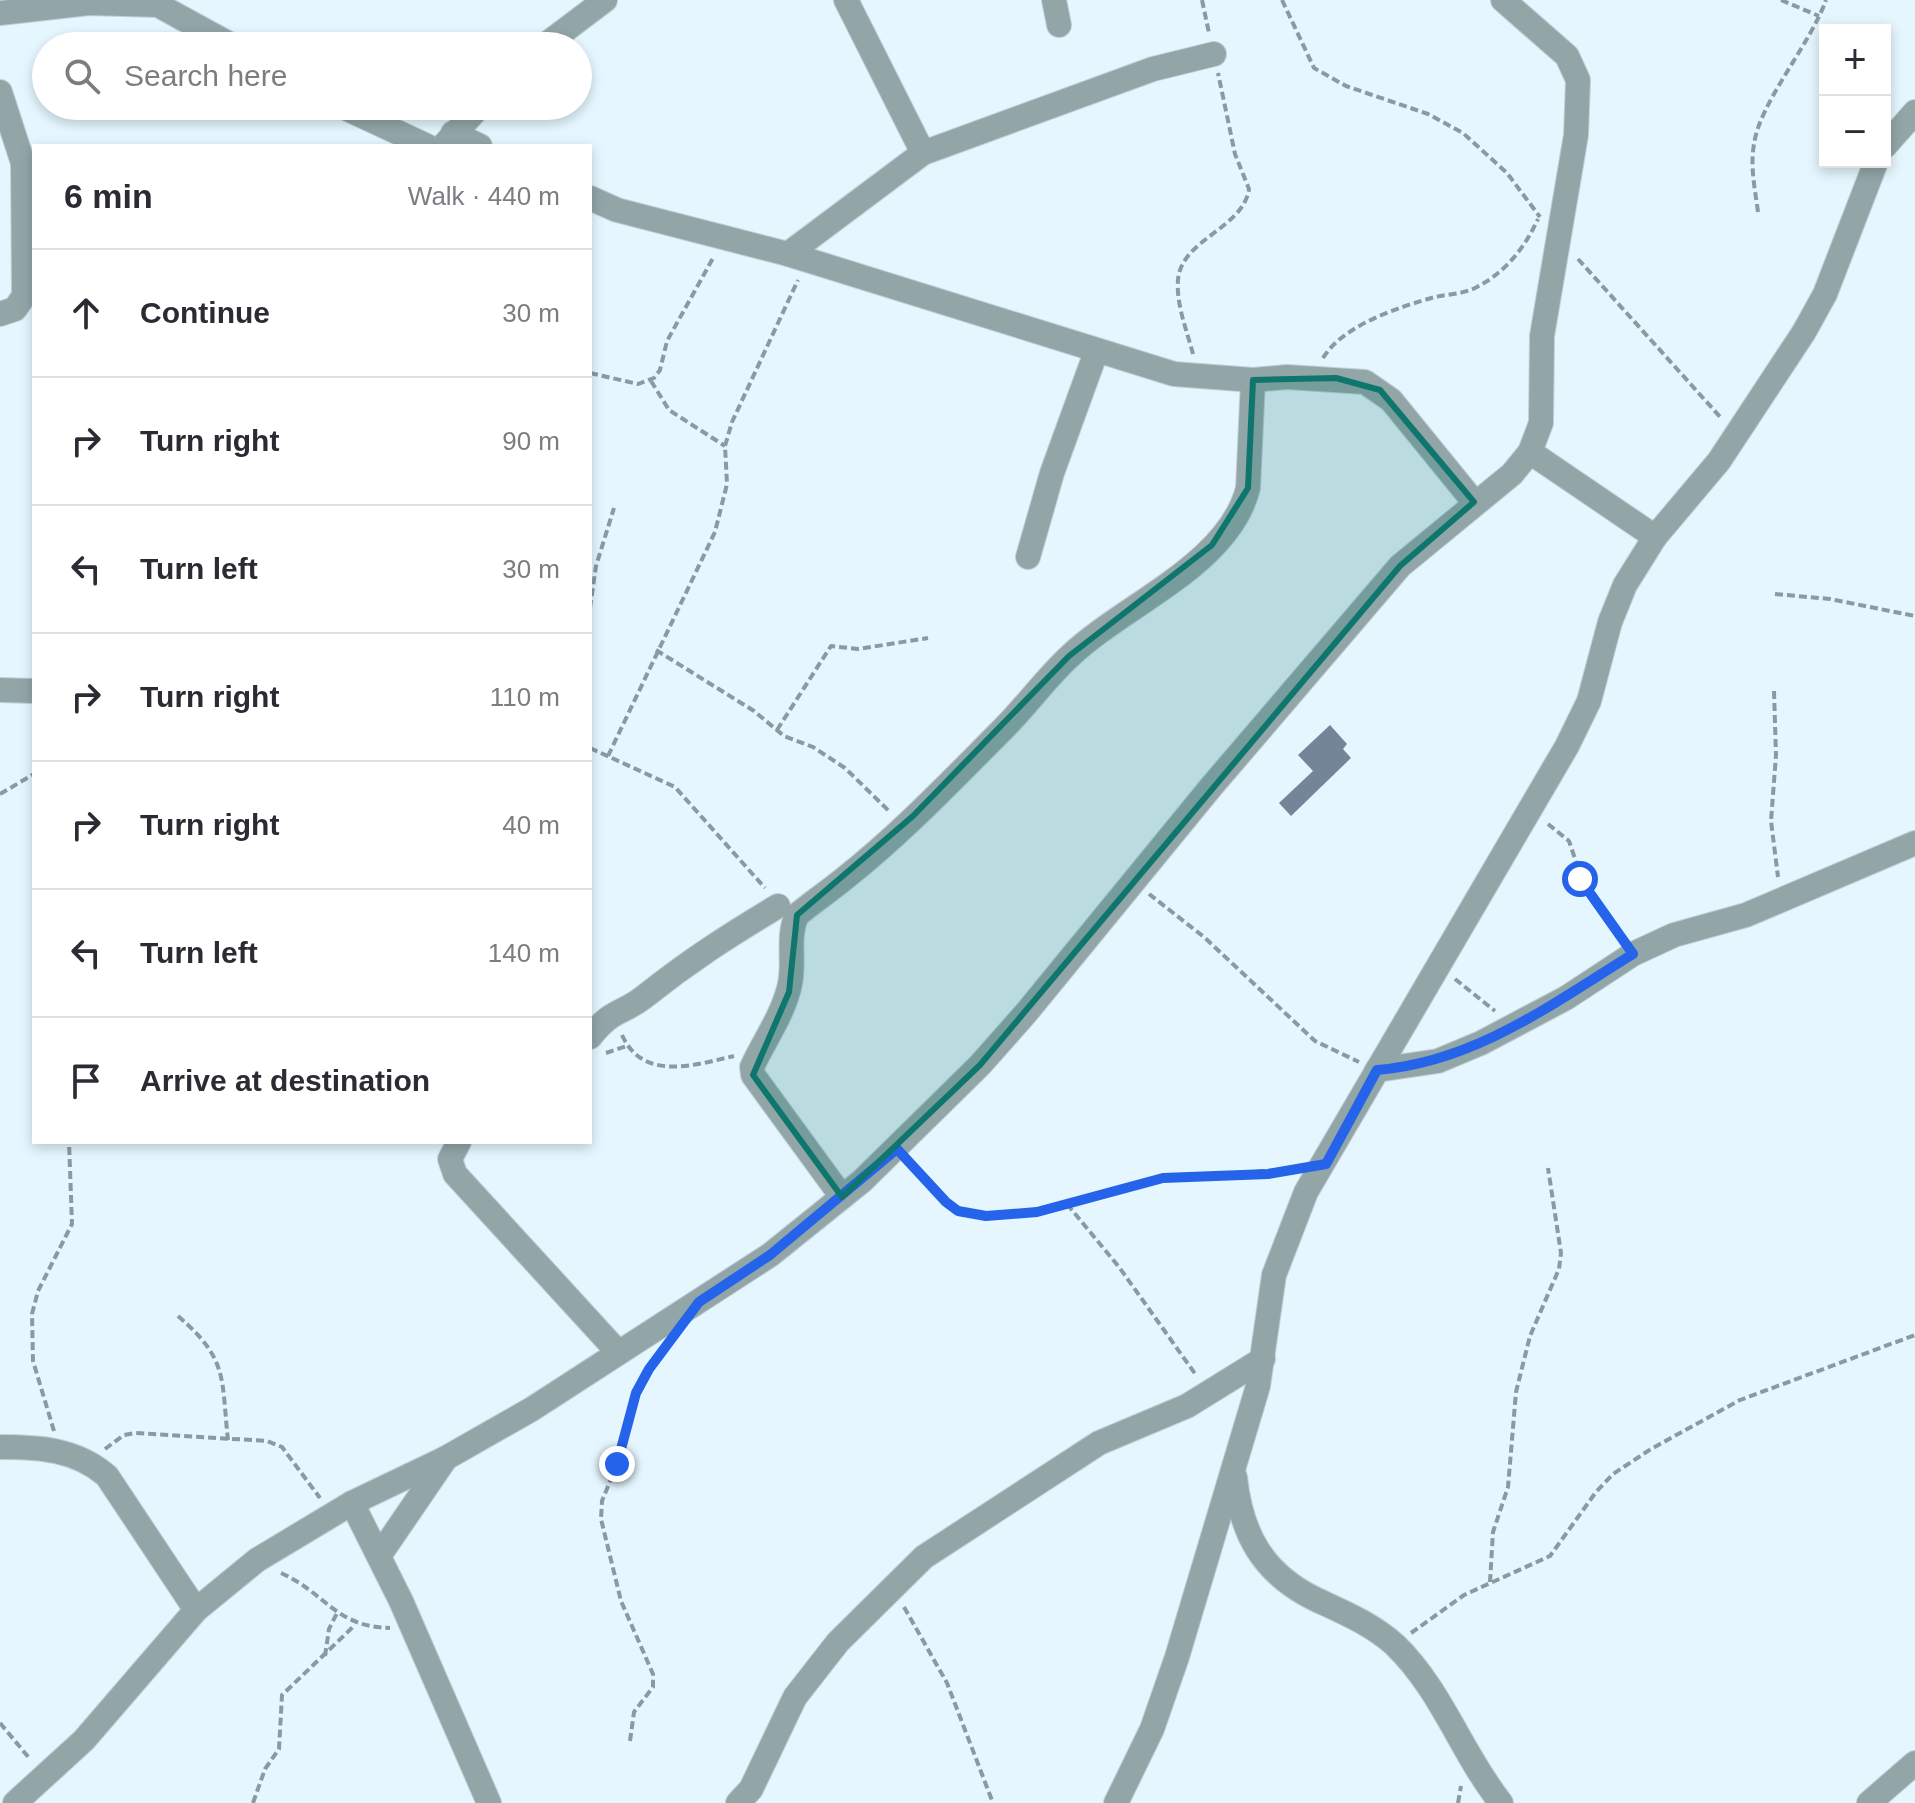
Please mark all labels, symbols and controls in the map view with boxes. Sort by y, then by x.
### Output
map controls [1819,24,1891,168]
button: + [1819,24,1891,96]
search box [32,32,592,120]
icon: search [60,54,104,98]
text: Search here [124,59,287,92]
button: − [1819,96,1891,168]
text: 6 min [64,177,153,215]
text: Walk · 440 m [408,181,560,211]
icon: ahead [64,291,108,335]
text: Continue [140,296,270,329]
text: 30 m [502,298,560,328]
icon: right [64,419,108,463]
text: Turn right [140,424,279,457]
text: 90 m [502,426,560,456]
icon: left [64,547,108,591]
text: Turn left [140,552,258,585]
text: 30 m [502,554,560,584]
icon: right [64,675,108,719]
text: Turn right [140,680,279,713]
text: 110 m [490,682,560,712]
icon: right [64,803,108,847]
text: Turn right [140,808,279,841]
text: 40 m [502,810,560,840]
route start [1562,861,1598,897]
icon: left [64,931,108,975]
text: Turn left [140,936,258,969]
text: 140 m [488,938,560,968]
icon: arrive [64,1059,108,1103]
text: Arrive at destination [140,1064,430,1097]
route end [599,1446,635,1482]

